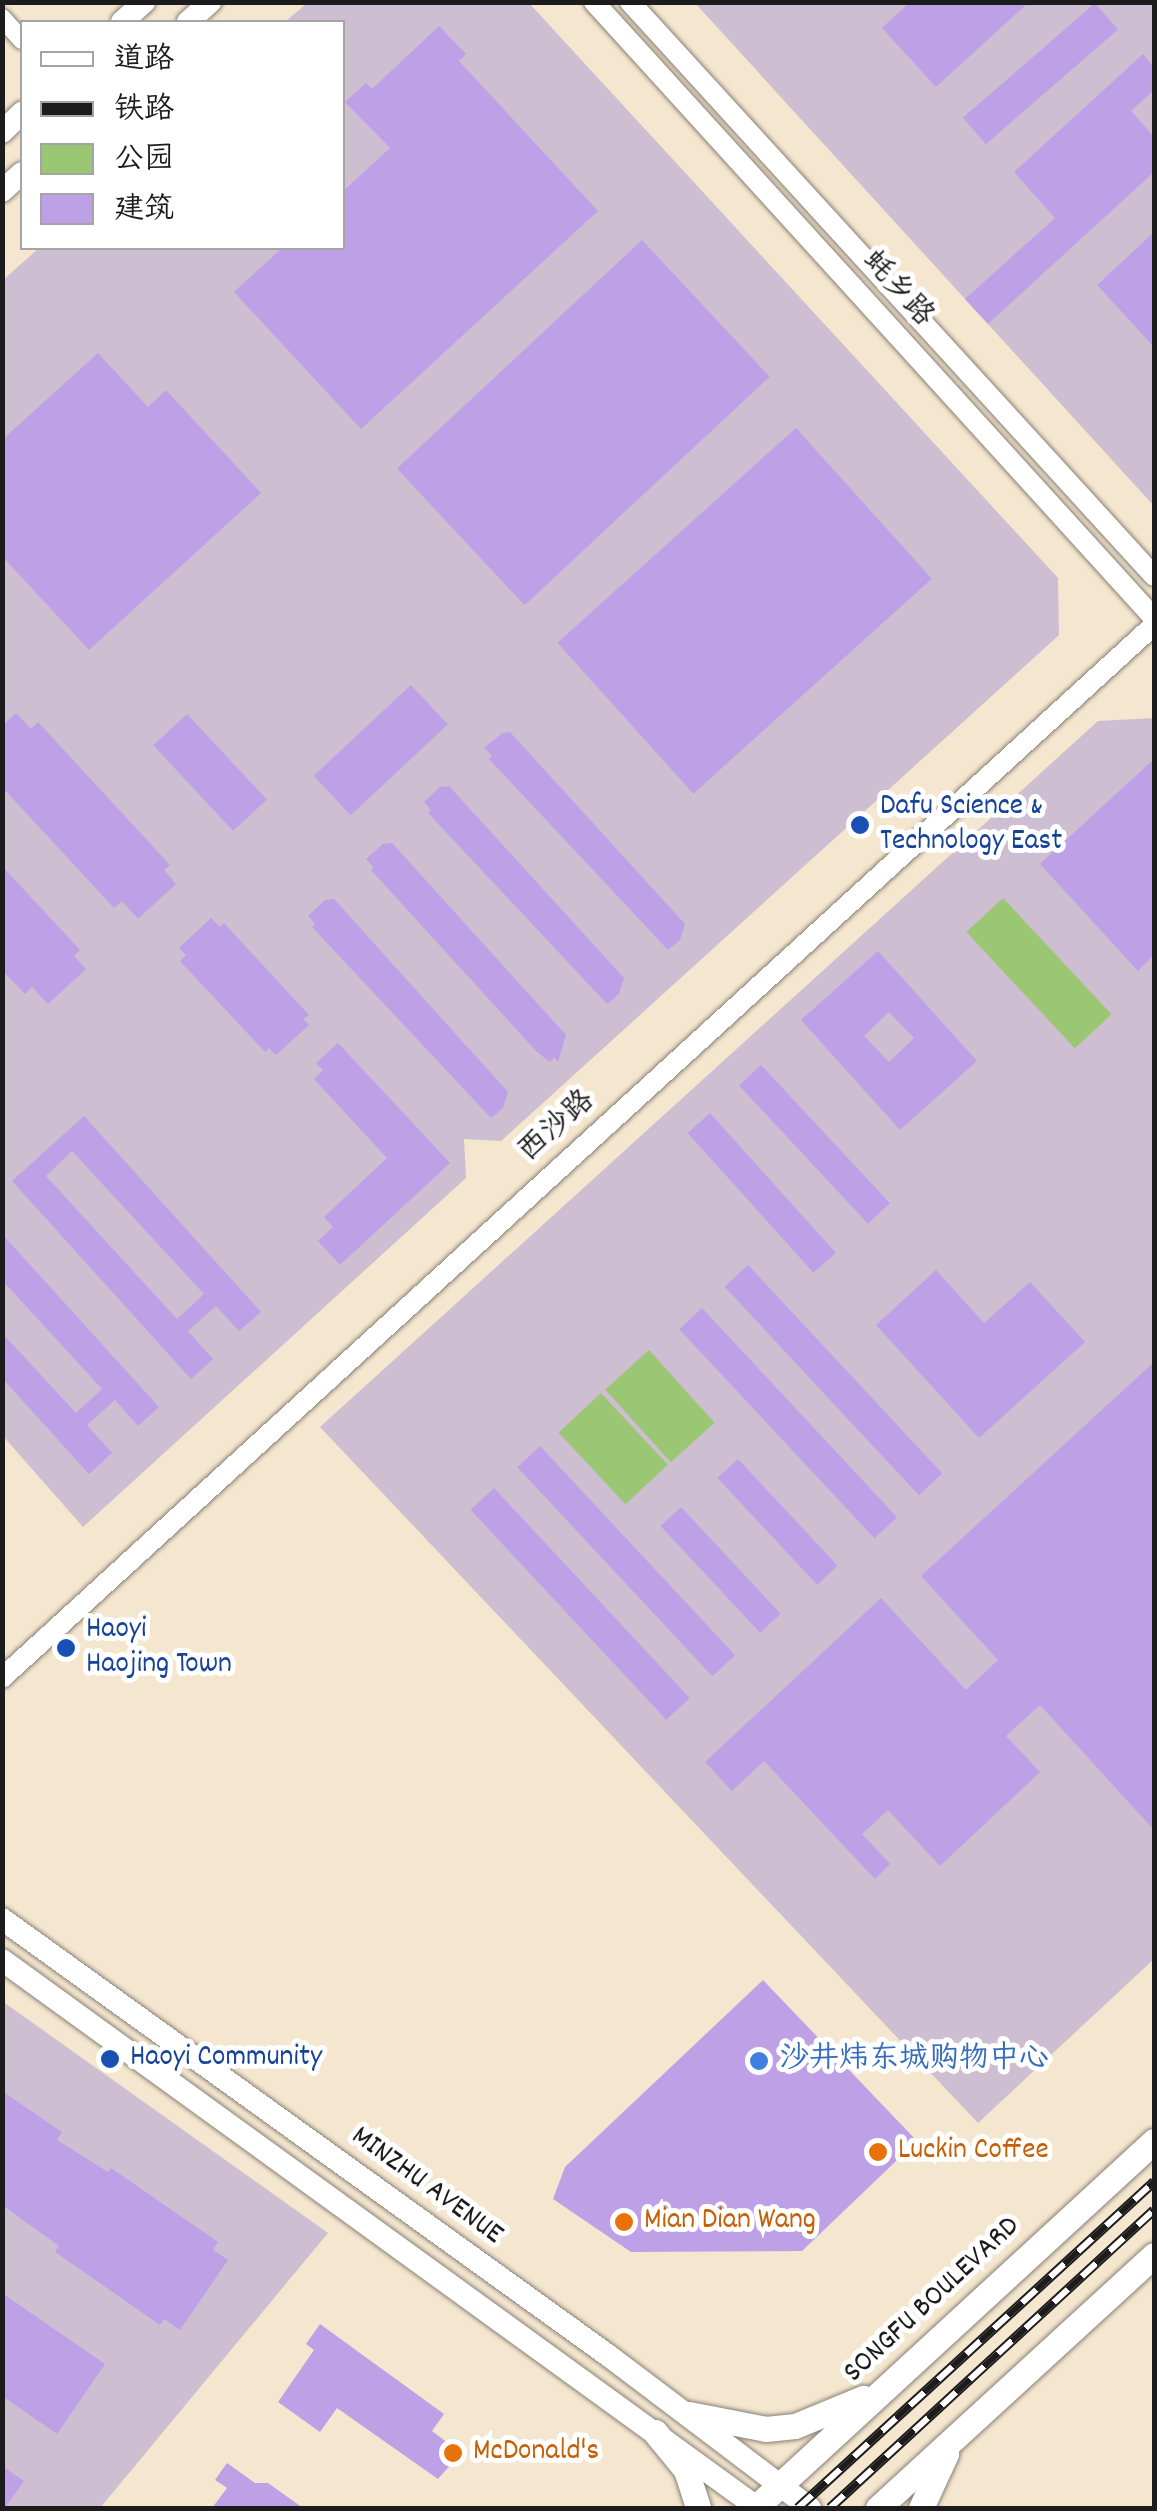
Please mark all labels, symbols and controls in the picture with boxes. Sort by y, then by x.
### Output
legend [20,20,345,250]
text: 道路 [114,40,174,83]
text: 铁路 [114,90,174,133]
text: 公园 [114,140,174,183]
text: 建筑 [114,190,174,233]
street label: 蚝乡路 [853,245,939,335]
place label: Dafu Science & Technology East [880,790,1062,860]
marker: Dafu Science & Technology East [849,814,871,836]
street label: 西沙路 [513,1085,603,1171]
place label: Haoyi Haojing Town [86,1613,232,1684]
marker: Haoyi Haojing Town [55,1637,77,1659]
place label: Haoyi Community [130,2041,322,2077]
place label: 沙井炜东城购物中心 [779,2043,1049,2079]
marker: Haoyi Community [99,2048,121,2070]
marker: 沙井炜东城购物中心 [748,2050,770,2072]
street label: MINZHU AVENUE [343,2120,509,2254]
place label: Luckin Coffee [898,2134,1049,2170]
marker: Luckin Coffee [867,2141,889,2163]
place label: Mian Dian Wang [644,2204,816,2240]
street label: SONGFU BOULEVARD [837,2210,1029,2392]
marker: Mian Dian Wang [613,2211,635,2233]
place label: McDonald's [473,2435,599,2471]
marker: McDonald's [442,2442,464,2464]

